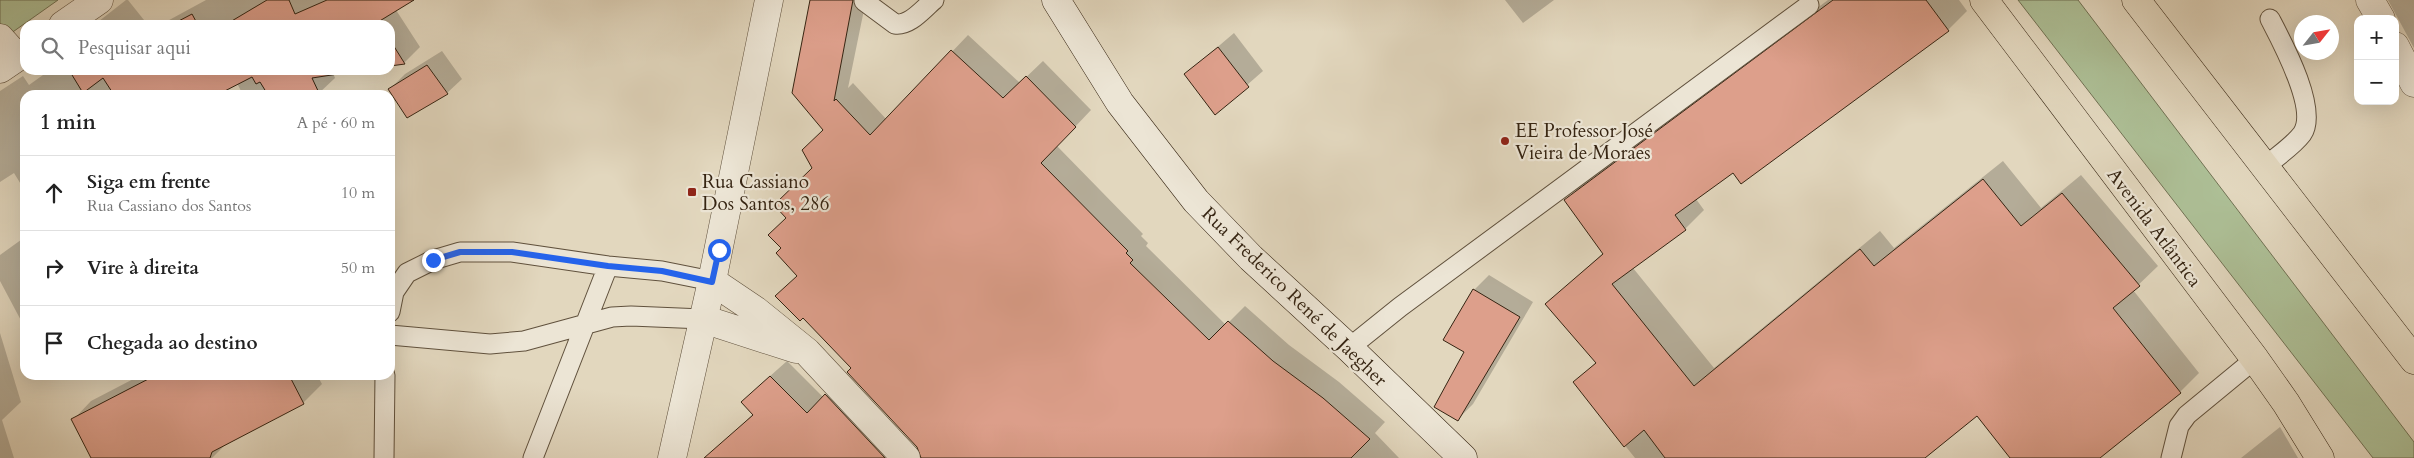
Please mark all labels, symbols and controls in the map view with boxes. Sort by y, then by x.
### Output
north arrow [2294,15,2339,60]
map controls [2354,15,2399,105]
button: + [2354,15,2399,60]
search box [20,20,395,75]
icon: search [38,34,66,62]
text: Pesquisar aqui [78,35,191,61]
button: − [2354,60,2399,105]
text: 1 min [40,108,96,137]
text: A pé · 60 m [297,112,375,134]
place label: EE Professor José Vieira de Moraes [1515,118,1653,166]
marker: EE Professor José Vieira de Moraes [1499,135,1511,147]
street label: Avenida Atlântica [2101,163,2208,292]
text: Siga em frente [87,169,211,195]
place label: Rua Cassiano Dos Santos, 286 [702,169,829,217]
icon: ahead [40,179,68,207]
text: 10 m [341,182,375,204]
marker: Rua Cassiano Dos Santos, 286 [686,186,698,198]
text: Rua Cassiano dos Santos [87,195,251,217]
street label: Rua Frederico René de Jaegher [1196,201,1393,392]
route start [708,239,731,262]
route end [422,249,445,272]
icon: right [40,254,68,282]
text: Vire à direita [87,255,199,281]
text: 50 m [341,257,375,279]
icon: arrive [40,329,68,357]
text: Chegada ao destino [87,330,258,356]

